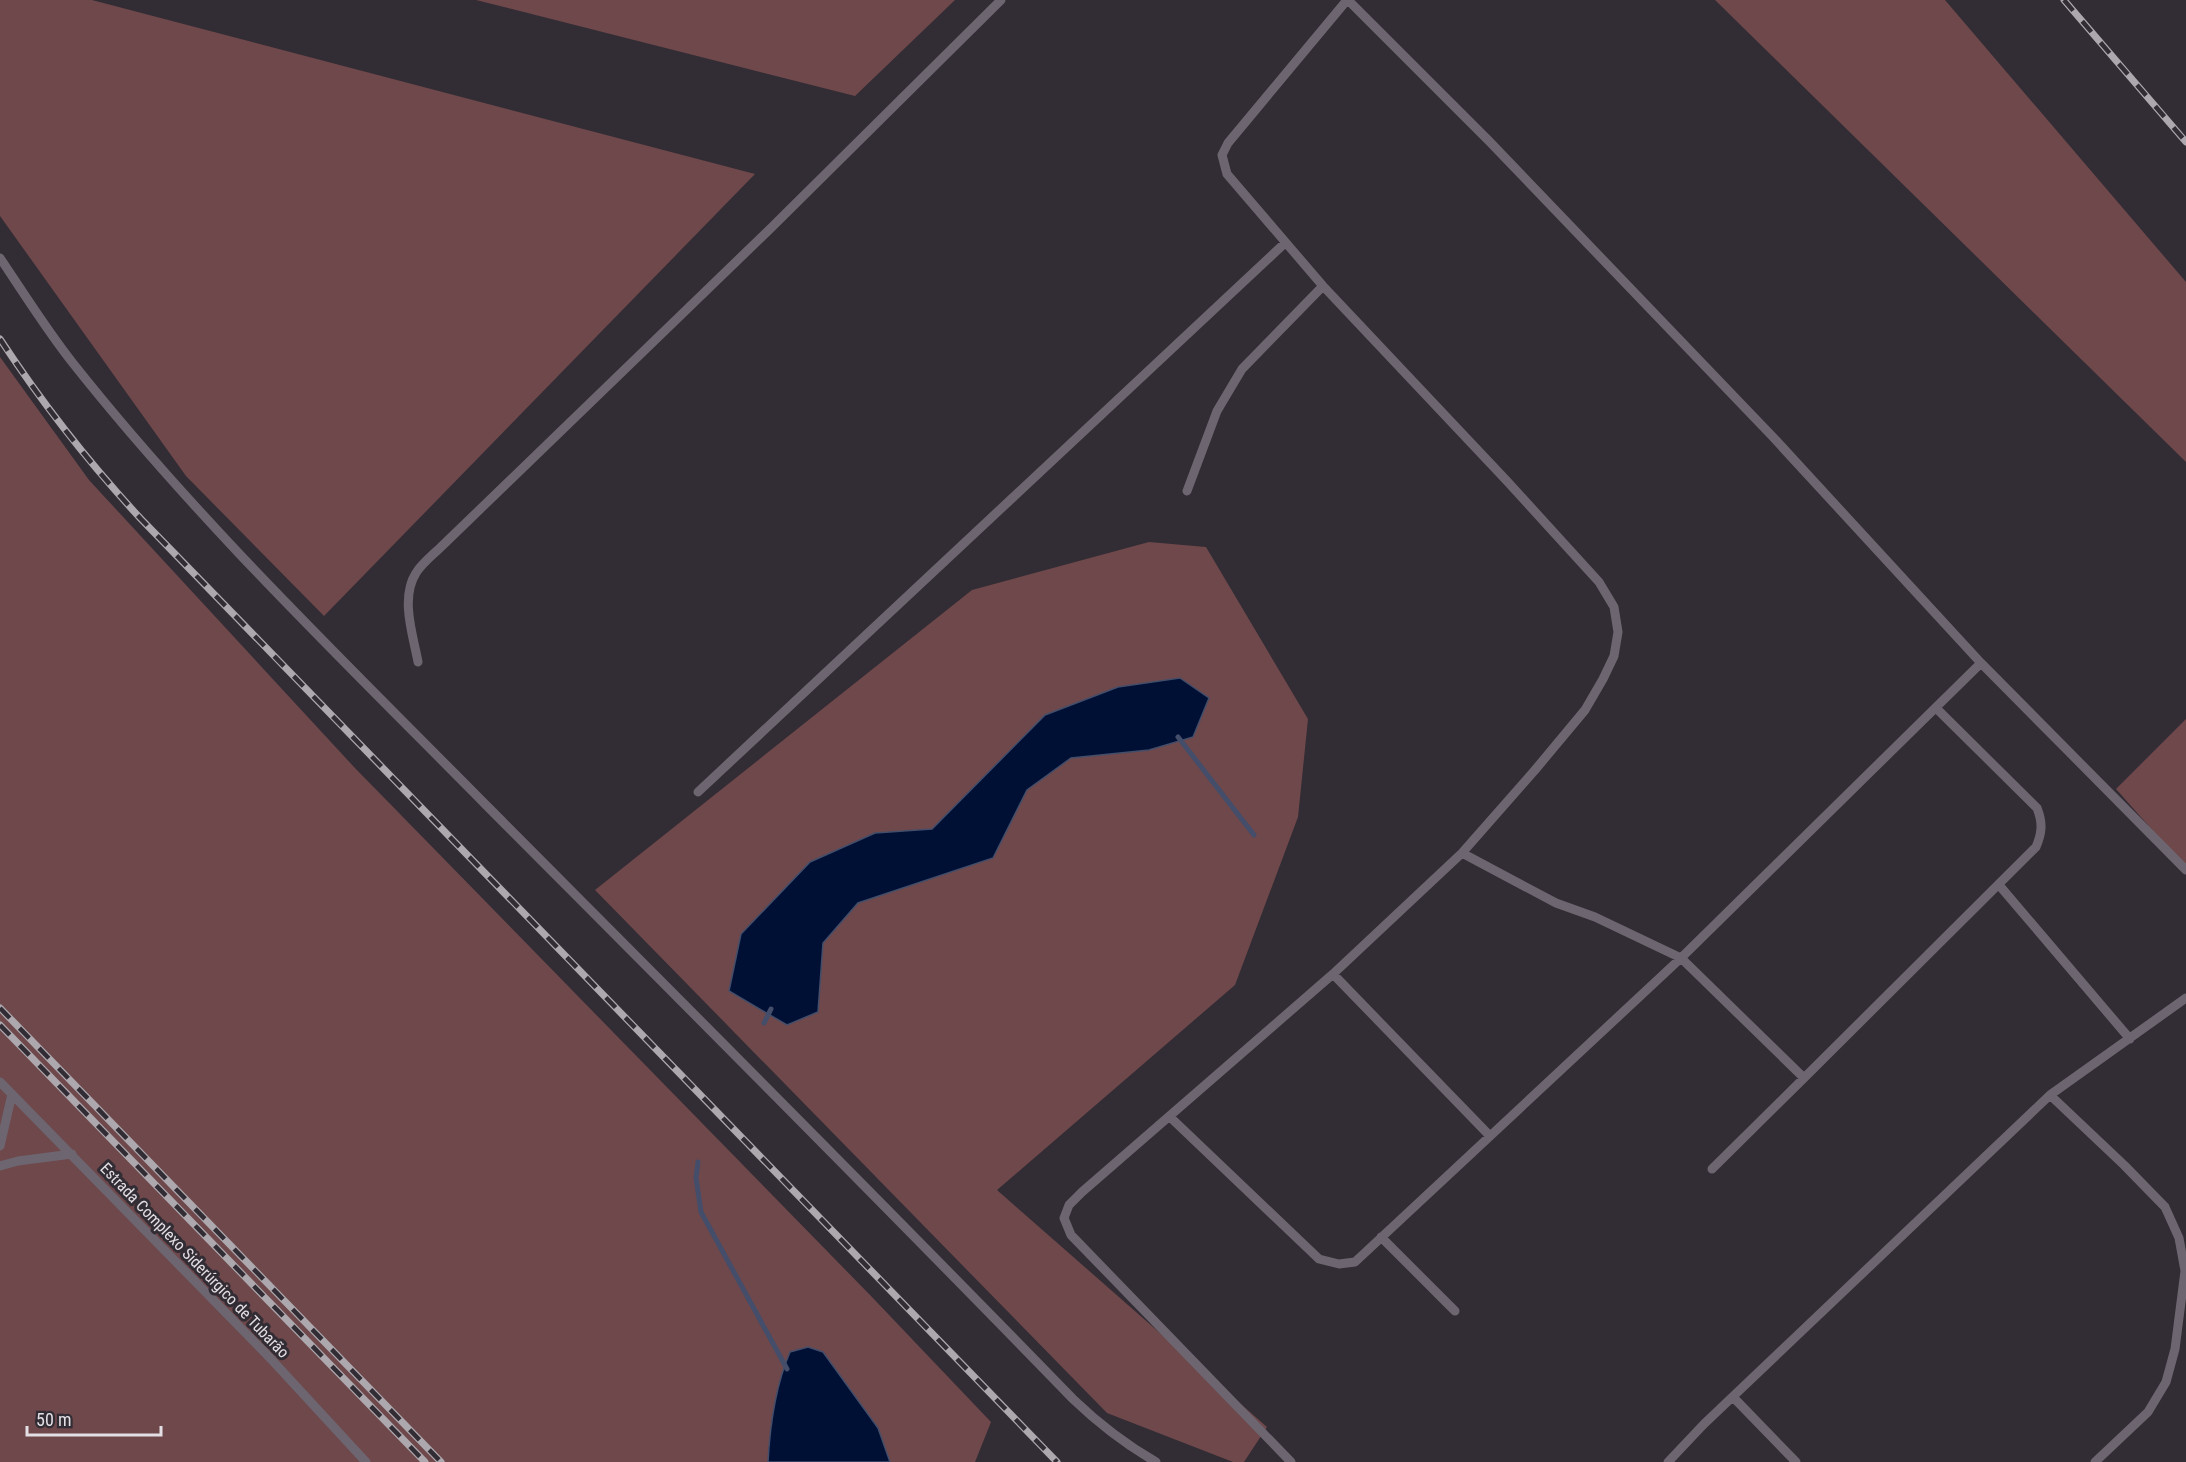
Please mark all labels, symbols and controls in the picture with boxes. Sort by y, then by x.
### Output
street label: Estrada Complexo Siderúrgico de Tubarão [96,1159,293,1362]
scale bar [27,1399,160,1437]
text: 50 m [36,1409,71,1430]

